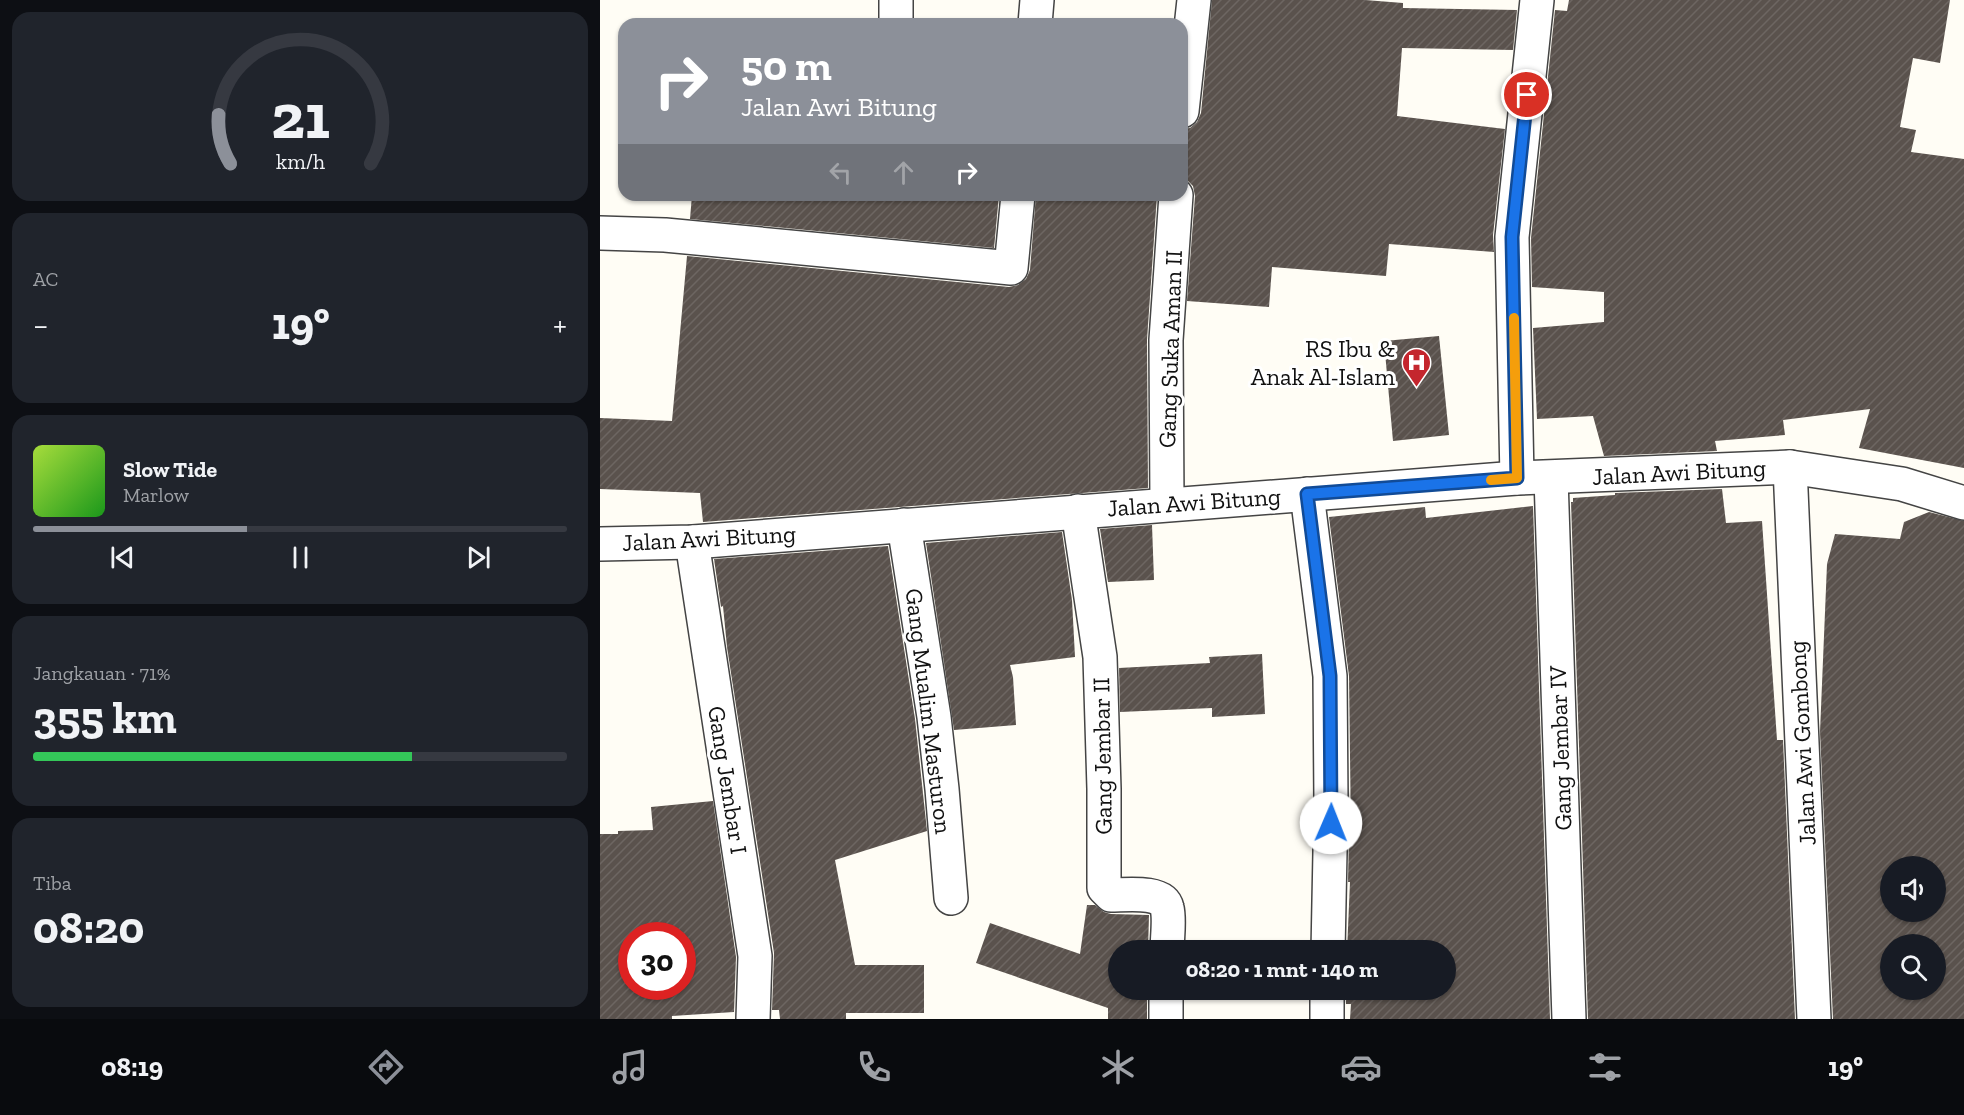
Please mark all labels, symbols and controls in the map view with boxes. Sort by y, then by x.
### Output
text: 50 m [741,40,832,91]
icon: right [642,42,720,120]
pin [1501,69,1552,120]
icon: arrive [1510,78,1543,111]
text: 21 [271,79,329,154]
text: Jalan Awi Bitung [741,91,937,123]
text: km/h [276,149,324,174]
icon: left [824,156,857,189]
icon: ahead [887,156,920,189]
icon: right [950,156,983,189]
street label: Gang Suka Aman II [1152,249,1188,449]
text: AC [33,267,58,291]
text: 19° [272,297,330,351]
text: − [33,305,48,344]
text: + [553,305,567,344]
place label: RS Ibu & Anak Al-Islam [1251,334,1395,391]
hospital icon: RS Ibu & Anak Al-Islam [1400,346,1432,388]
street label: Jalan Awi Bitung [1591,453,1767,491]
text: Slow Tide [123,456,217,483]
street label: Jalan Awi Bitung [1106,481,1282,523]
text: Marlow [123,483,189,507]
street label: Jalan Awi Bitung [621,519,797,557]
icon: previous [106,541,139,574]
icon: pause [284,541,317,574]
icon: next [462,541,495,574]
street label: Gang Mualim Masturon [900,587,958,836]
street label: Jalan Awi Gombong [1782,640,1822,846]
text: Jangkauan · 71% [33,661,170,685]
street label: Gang Jembar IV [1543,664,1577,831]
street label: Gang Jembar II [1086,677,1118,835]
text: 355 km [33,691,177,745]
street label: Gang Jembar I [702,704,754,856]
position arrow [1299,791,1363,855]
map controls [1880,856,1946,1000]
button: sound [1880,856,1946,922]
text: Tiba [33,871,71,895]
text: 08:20 [33,901,144,955]
speed limit sign: 30 [618,922,696,1000]
button: search [1880,934,1946,1000]
text: 08:20 · 1 mnt · 140 m [1186,956,1378,983]
icon: directions [365,1046,407,1088]
icon: music [609,1046,651,1088]
icon: phone [853,1046,895,1088]
icon: climate [1097,1046,1139,1088]
icon: car [1340,1046,1382,1088]
icon: filters [1584,1046,1626,1088]
text: 08:19 [101,1051,163,1083]
text: 19° [1828,1051,1863,1083]

